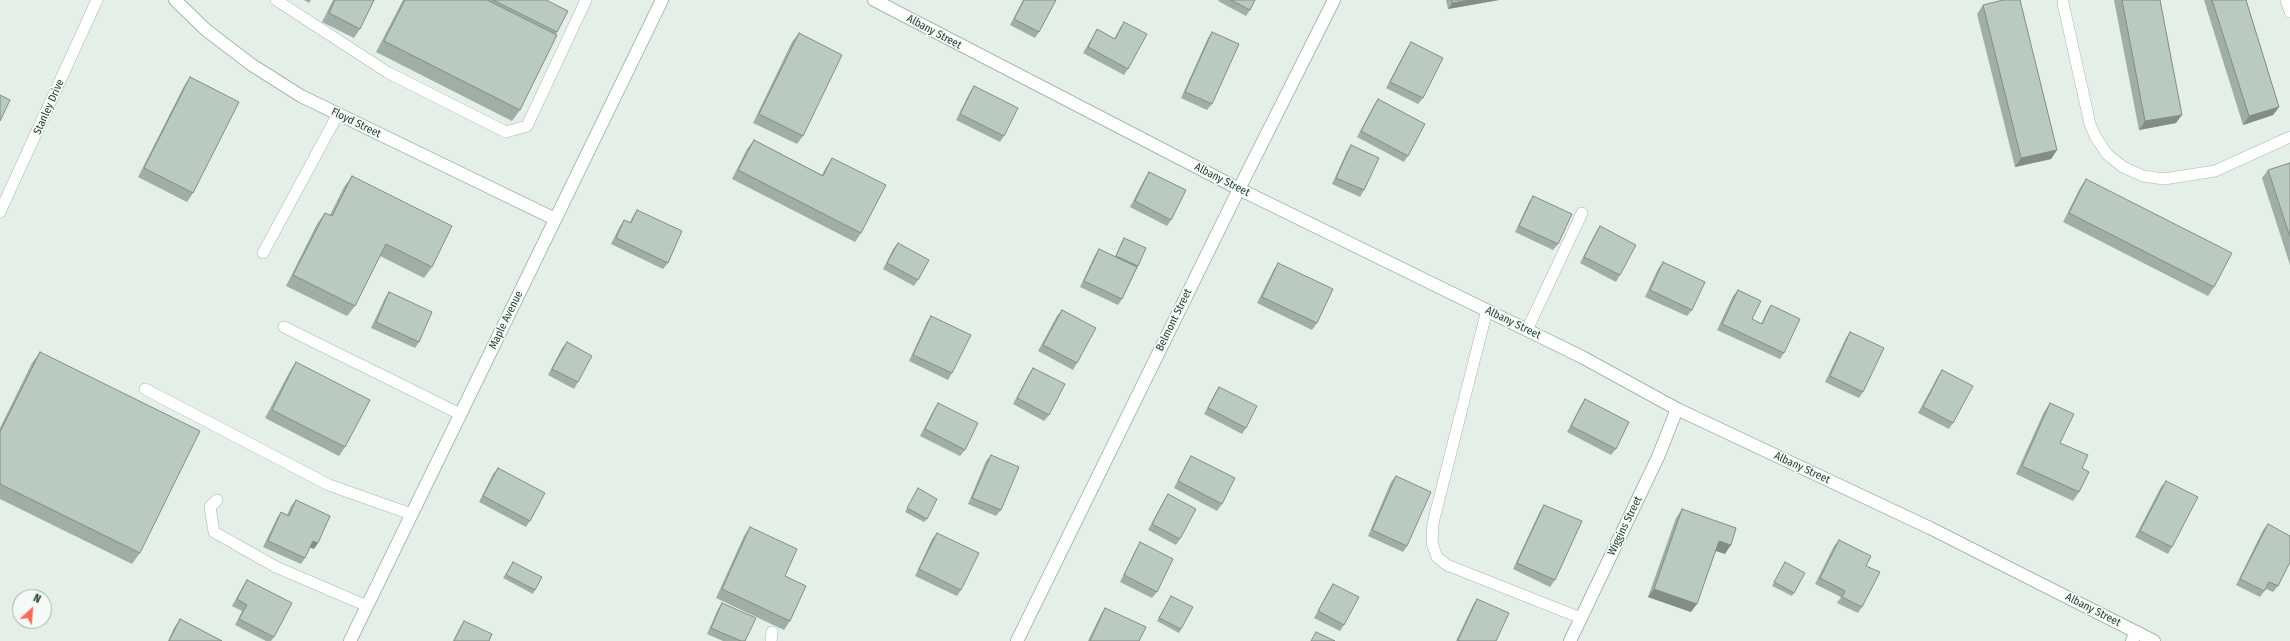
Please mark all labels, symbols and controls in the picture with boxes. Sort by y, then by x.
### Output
street label: Albany Street [904,12,964,52]
street label: Stanley Drive [31,77,67,137]
street label: Floyd Street [329,105,383,141]
street label: Albany Street [1192,160,1252,200]
street label: Belmont Street [1153,287,1195,353]
street label: Maple Avenue [486,289,526,351]
street label: Albany Street [1483,304,1543,342]
street label: Albany Street [1772,449,1832,487]
street label: Wiggins Street [1605,494,1645,558]
north arrow [12,589,52,629]
street label: Albany Street [2063,590,2123,630]
text: N [31,591,43,606]

